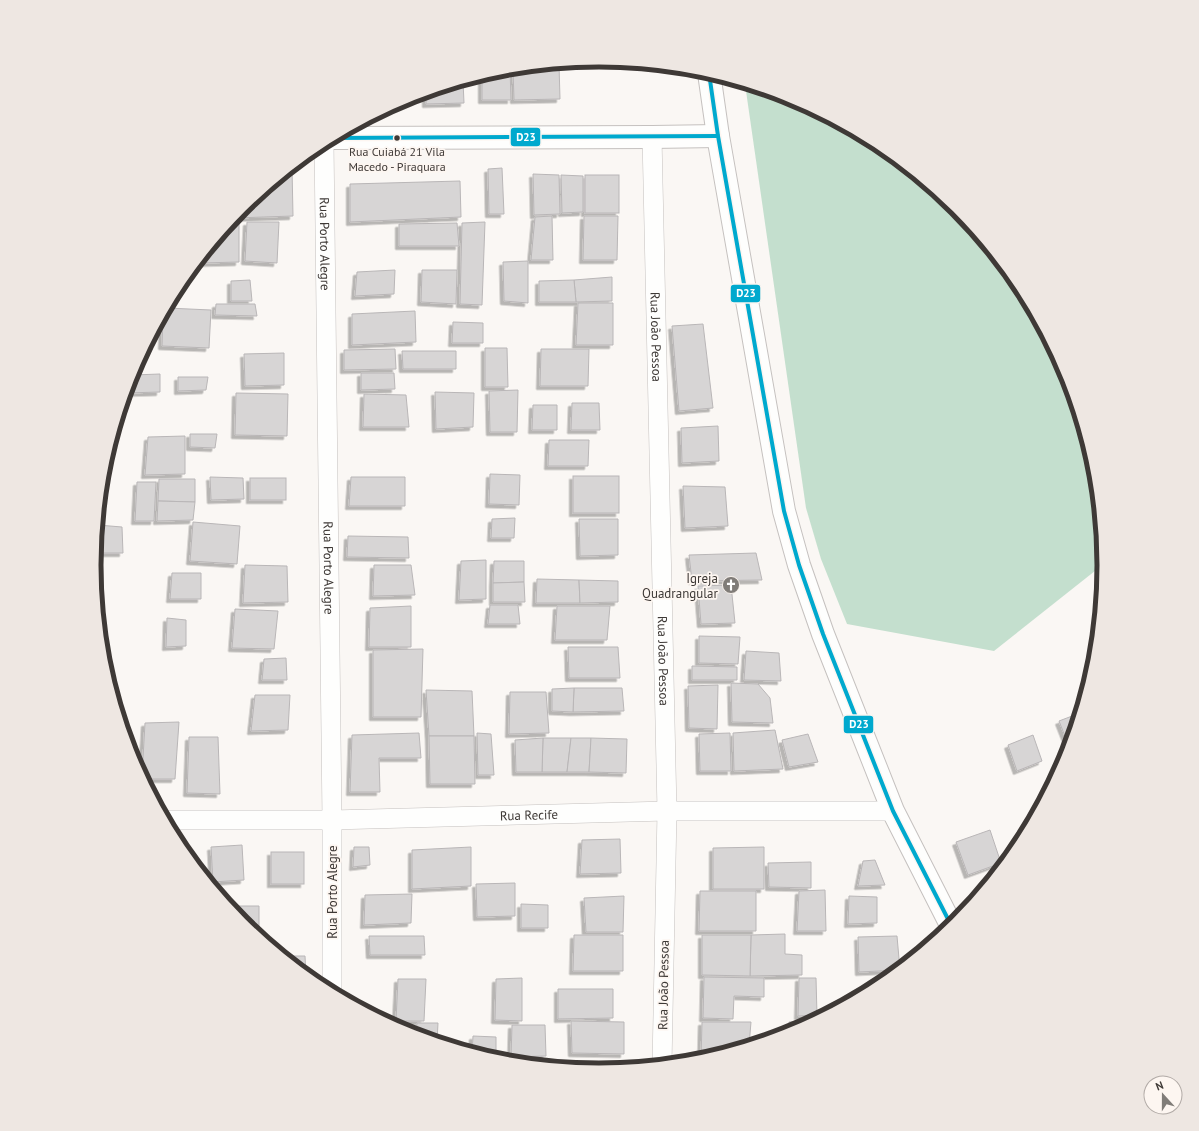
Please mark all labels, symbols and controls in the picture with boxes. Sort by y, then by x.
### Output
line badge: D23 [510,127,541,147]
text: D23 [516,130,536,144]
marker: Rua Cuiabá 21 Vila Macedo - Piraquara [392,133,402,143]
place label: Rua Cuiabá 21 Vila Macedo - Piraquara [348,144,446,174]
street label: Rua Porto Alegre [316,197,334,291]
line badge: D23 [730,284,761,303]
text: D23 [736,286,756,300]
street label: Rua João Pessoa [646,292,665,382]
street label: Rua Porto Alegre [319,521,338,615]
place label: Igreja Quadrangular [642,570,719,602]
church icon: Igreja Quadrangular [721,575,741,595]
street label: Rua João Pessoa [654,616,673,706]
line badge: D23 [843,715,874,734]
text: D23 [849,717,869,731]
street label: Rua Recife [500,806,558,824]
street label: Rua Porto Alegre [324,845,341,939]
street label: Rua João Pessoa [654,940,673,1030]
north arrow [1143,1075,1183,1115]
text: N [1154,1078,1165,1093]

